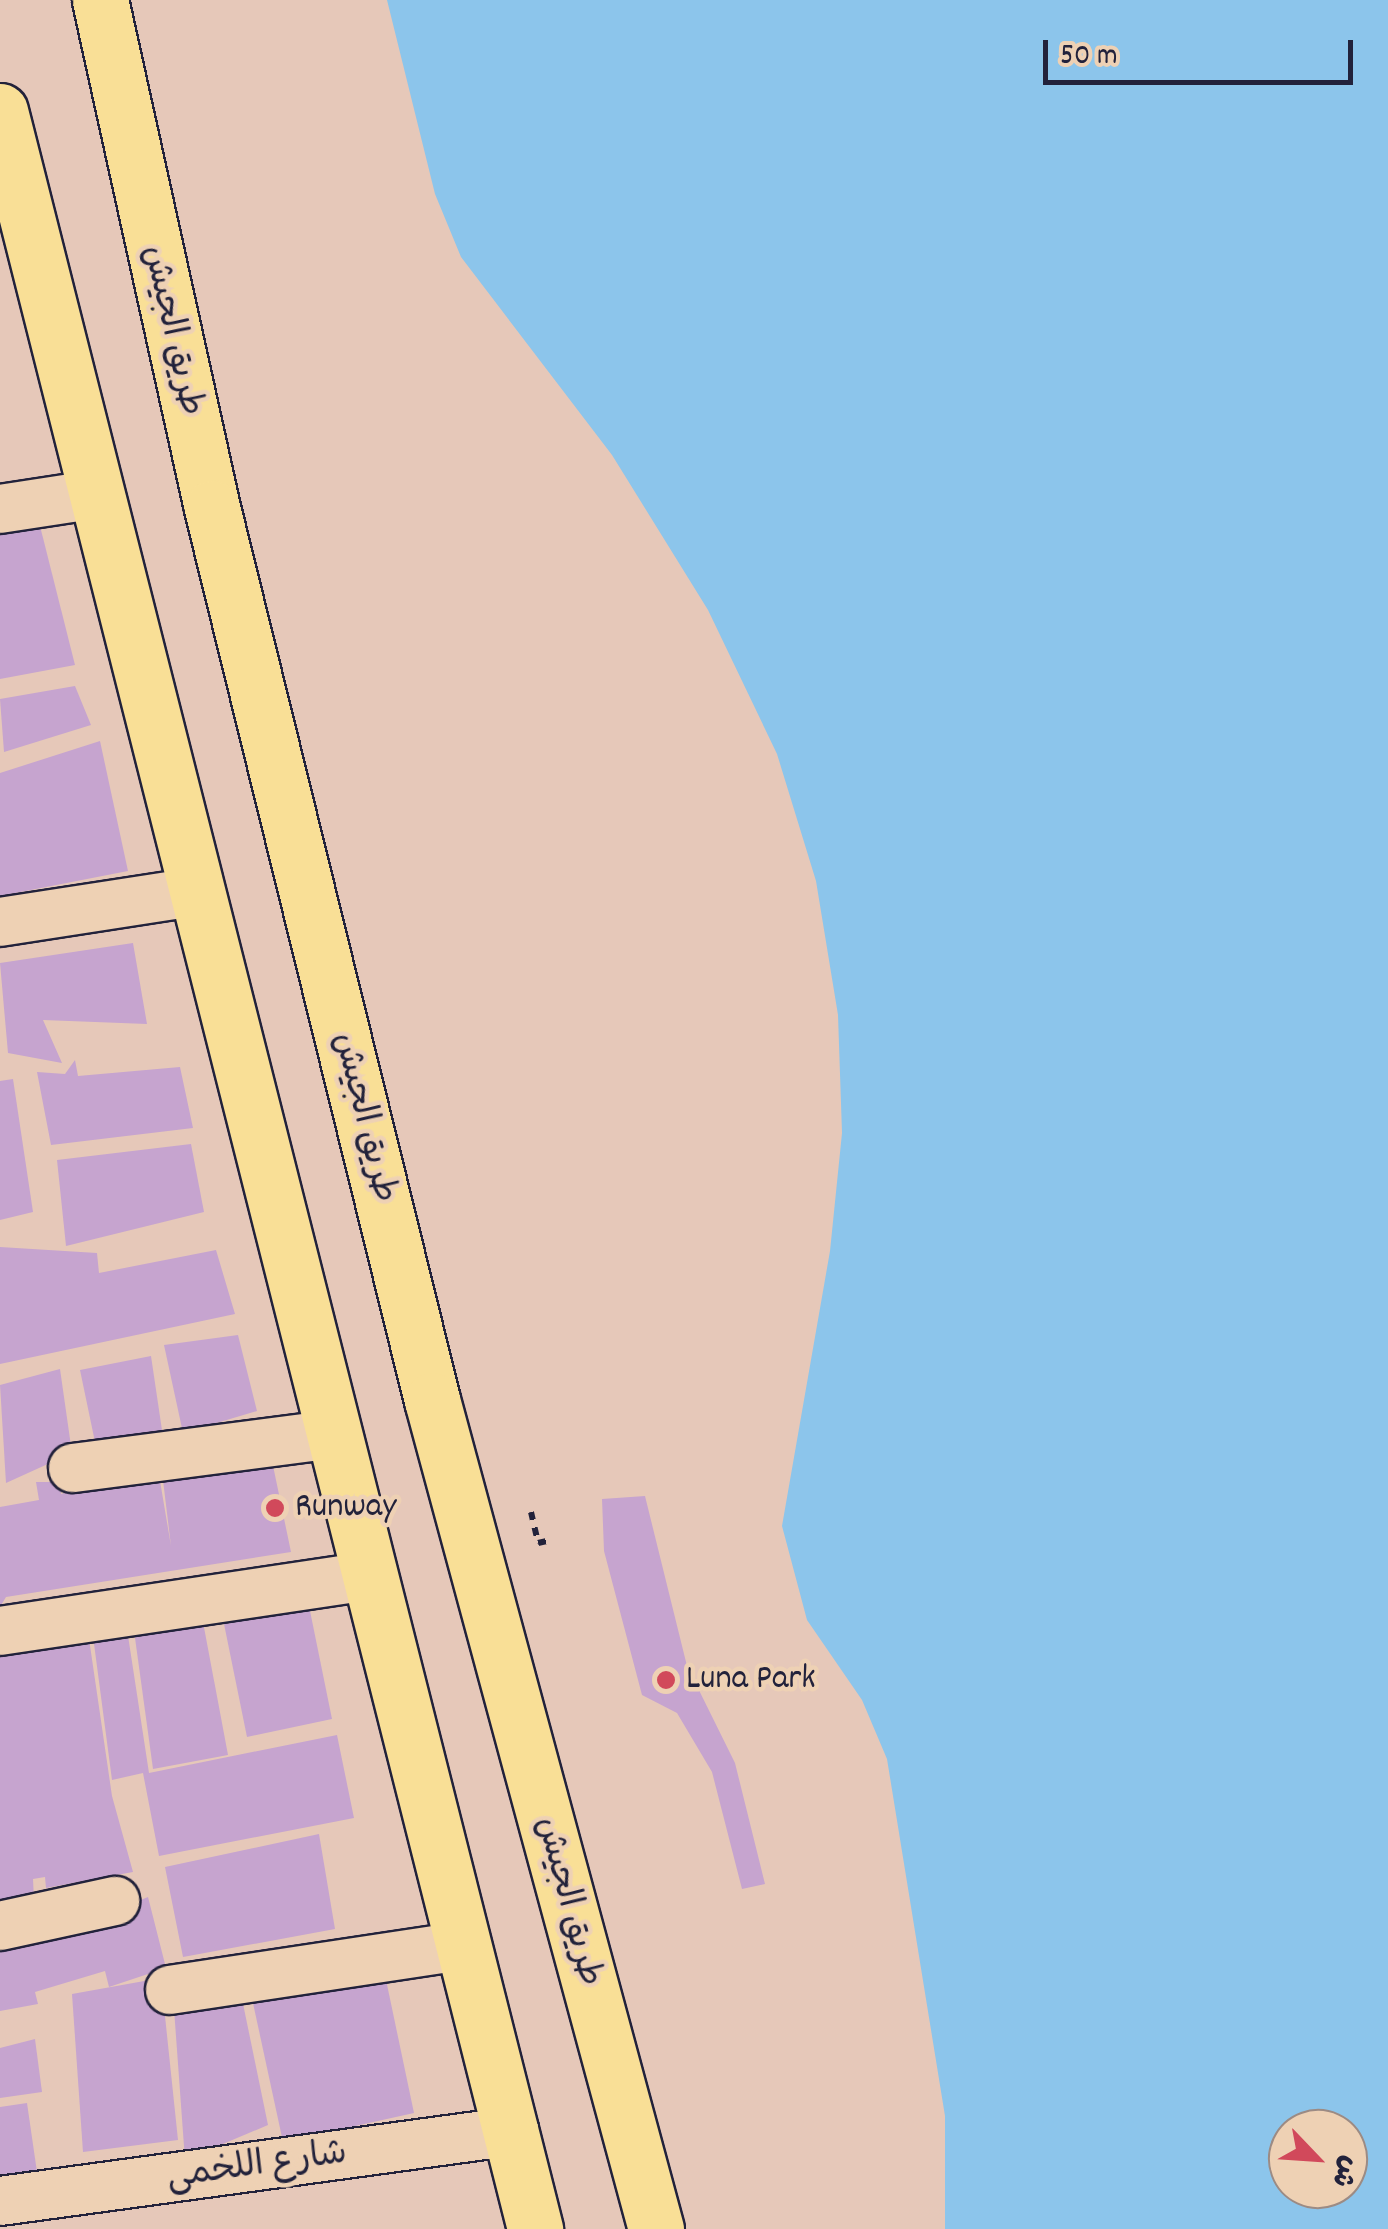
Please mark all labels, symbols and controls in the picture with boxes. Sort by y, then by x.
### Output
scale bar [1048,20,1358,82]
text: 50 m [1060,36,1118,79]
street label: طريق الجيش [131,242,211,420]
street label: طريق الجيش [322,1029,404,1207]
place label: Runway [295,1487,396,1529]
marker: Runway [264,1497,286,1519]
place label: Luna Park [686,1659,816,1701]
marker: Luna Park [655,1669,677,1691]
street label: طريق الجيش [524,1813,610,1991]
north arrow [1268,2109,1368,2209]
street label: شارع اللخمى [164,2134,350,2200]
text: ش [1319,2148,1368,2193]

